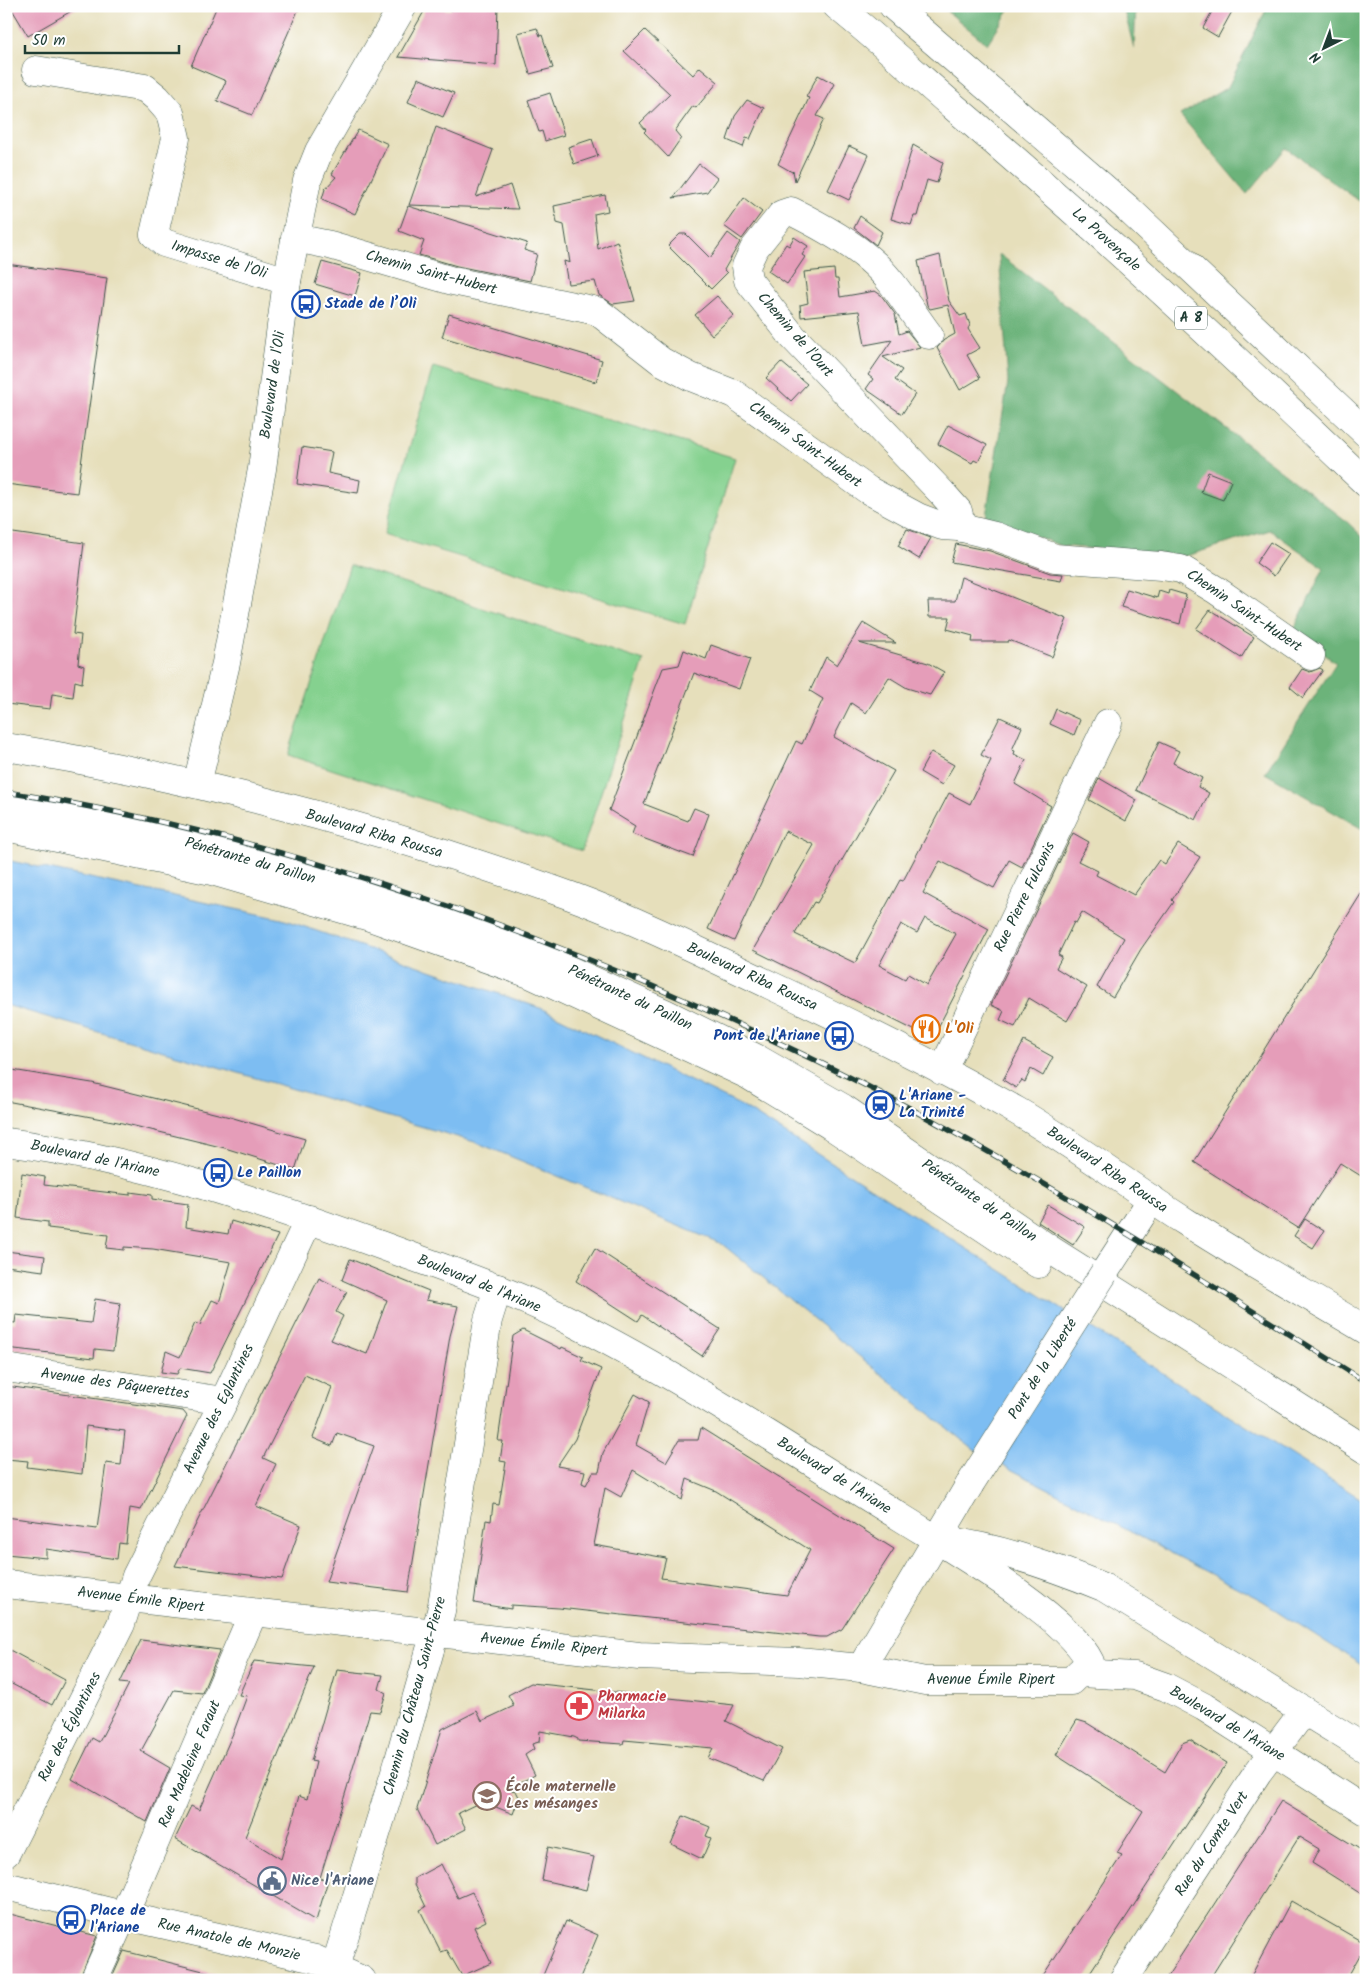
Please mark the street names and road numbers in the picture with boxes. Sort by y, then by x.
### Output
street label: La Provençale [1066,202,1146,278]
street label: Impasse de l'Oli [168,234,271,286]
street label: Chemin Saint-Hubert [363,244,500,302]
street label: Chemin de l'Ourt [751,287,839,383]
road number: A 8 [1175,306,1207,330]
street label: Boulevard de l'Oli [254,328,293,440]
street label: Chemin Saint-Hubert [743,396,867,495]
street label: Chemin Saint-Hubert [1181,563,1307,659]
street label: Boulevard Riba Roussa [303,803,445,865]
street label: Pénétrante du Paillon [182,831,318,891]
street label: Rue Pierre Fulconis [988,837,1062,956]
street label: Boulevard Riba Roussa [683,936,821,1018]
street label: Pénétrante du Paillon [564,959,696,1037]
street label: Boulevard Riba Roussa [1042,1120,1172,1220]
street label: Boulevard de l'Ariane [28,1134,162,1184]
street label: Pénétrante du Paillon [916,1153,1042,1249]
street label: Boulevard de l'Ariane [414,1248,545,1320]
street label: Pont de la Liberté [1002,1312,1085,1424]
street label: Avenue des Eglantines [177,1339,261,1478]
street label: Avenue des Pâquerettes [39,1362,191,1406]
street label: Boulevard de l'Ariane [772,1431,896,1521]
street label: Avenue Émile Ripert [76,1580,206,1620]
street label: Chemin du Château Saint-Pierre [377,1593,453,1798]
street label: Avenue Émile Ripert [479,1626,609,1664]
street label: Rue des Églantines [32,1667,108,1786]
street label: Avenue Émile Ripert [927,1668,1055,1692]
street label: Boulevard de l'Ariane [1165,1680,1290,1768]
street label: Rue Madeleine Faraut [152,1696,228,1832]
street label: Rue du Comte Vert [1169,1786,1255,1901]
street label: Rue Anatole de Monzie [155,1912,303,1968]

